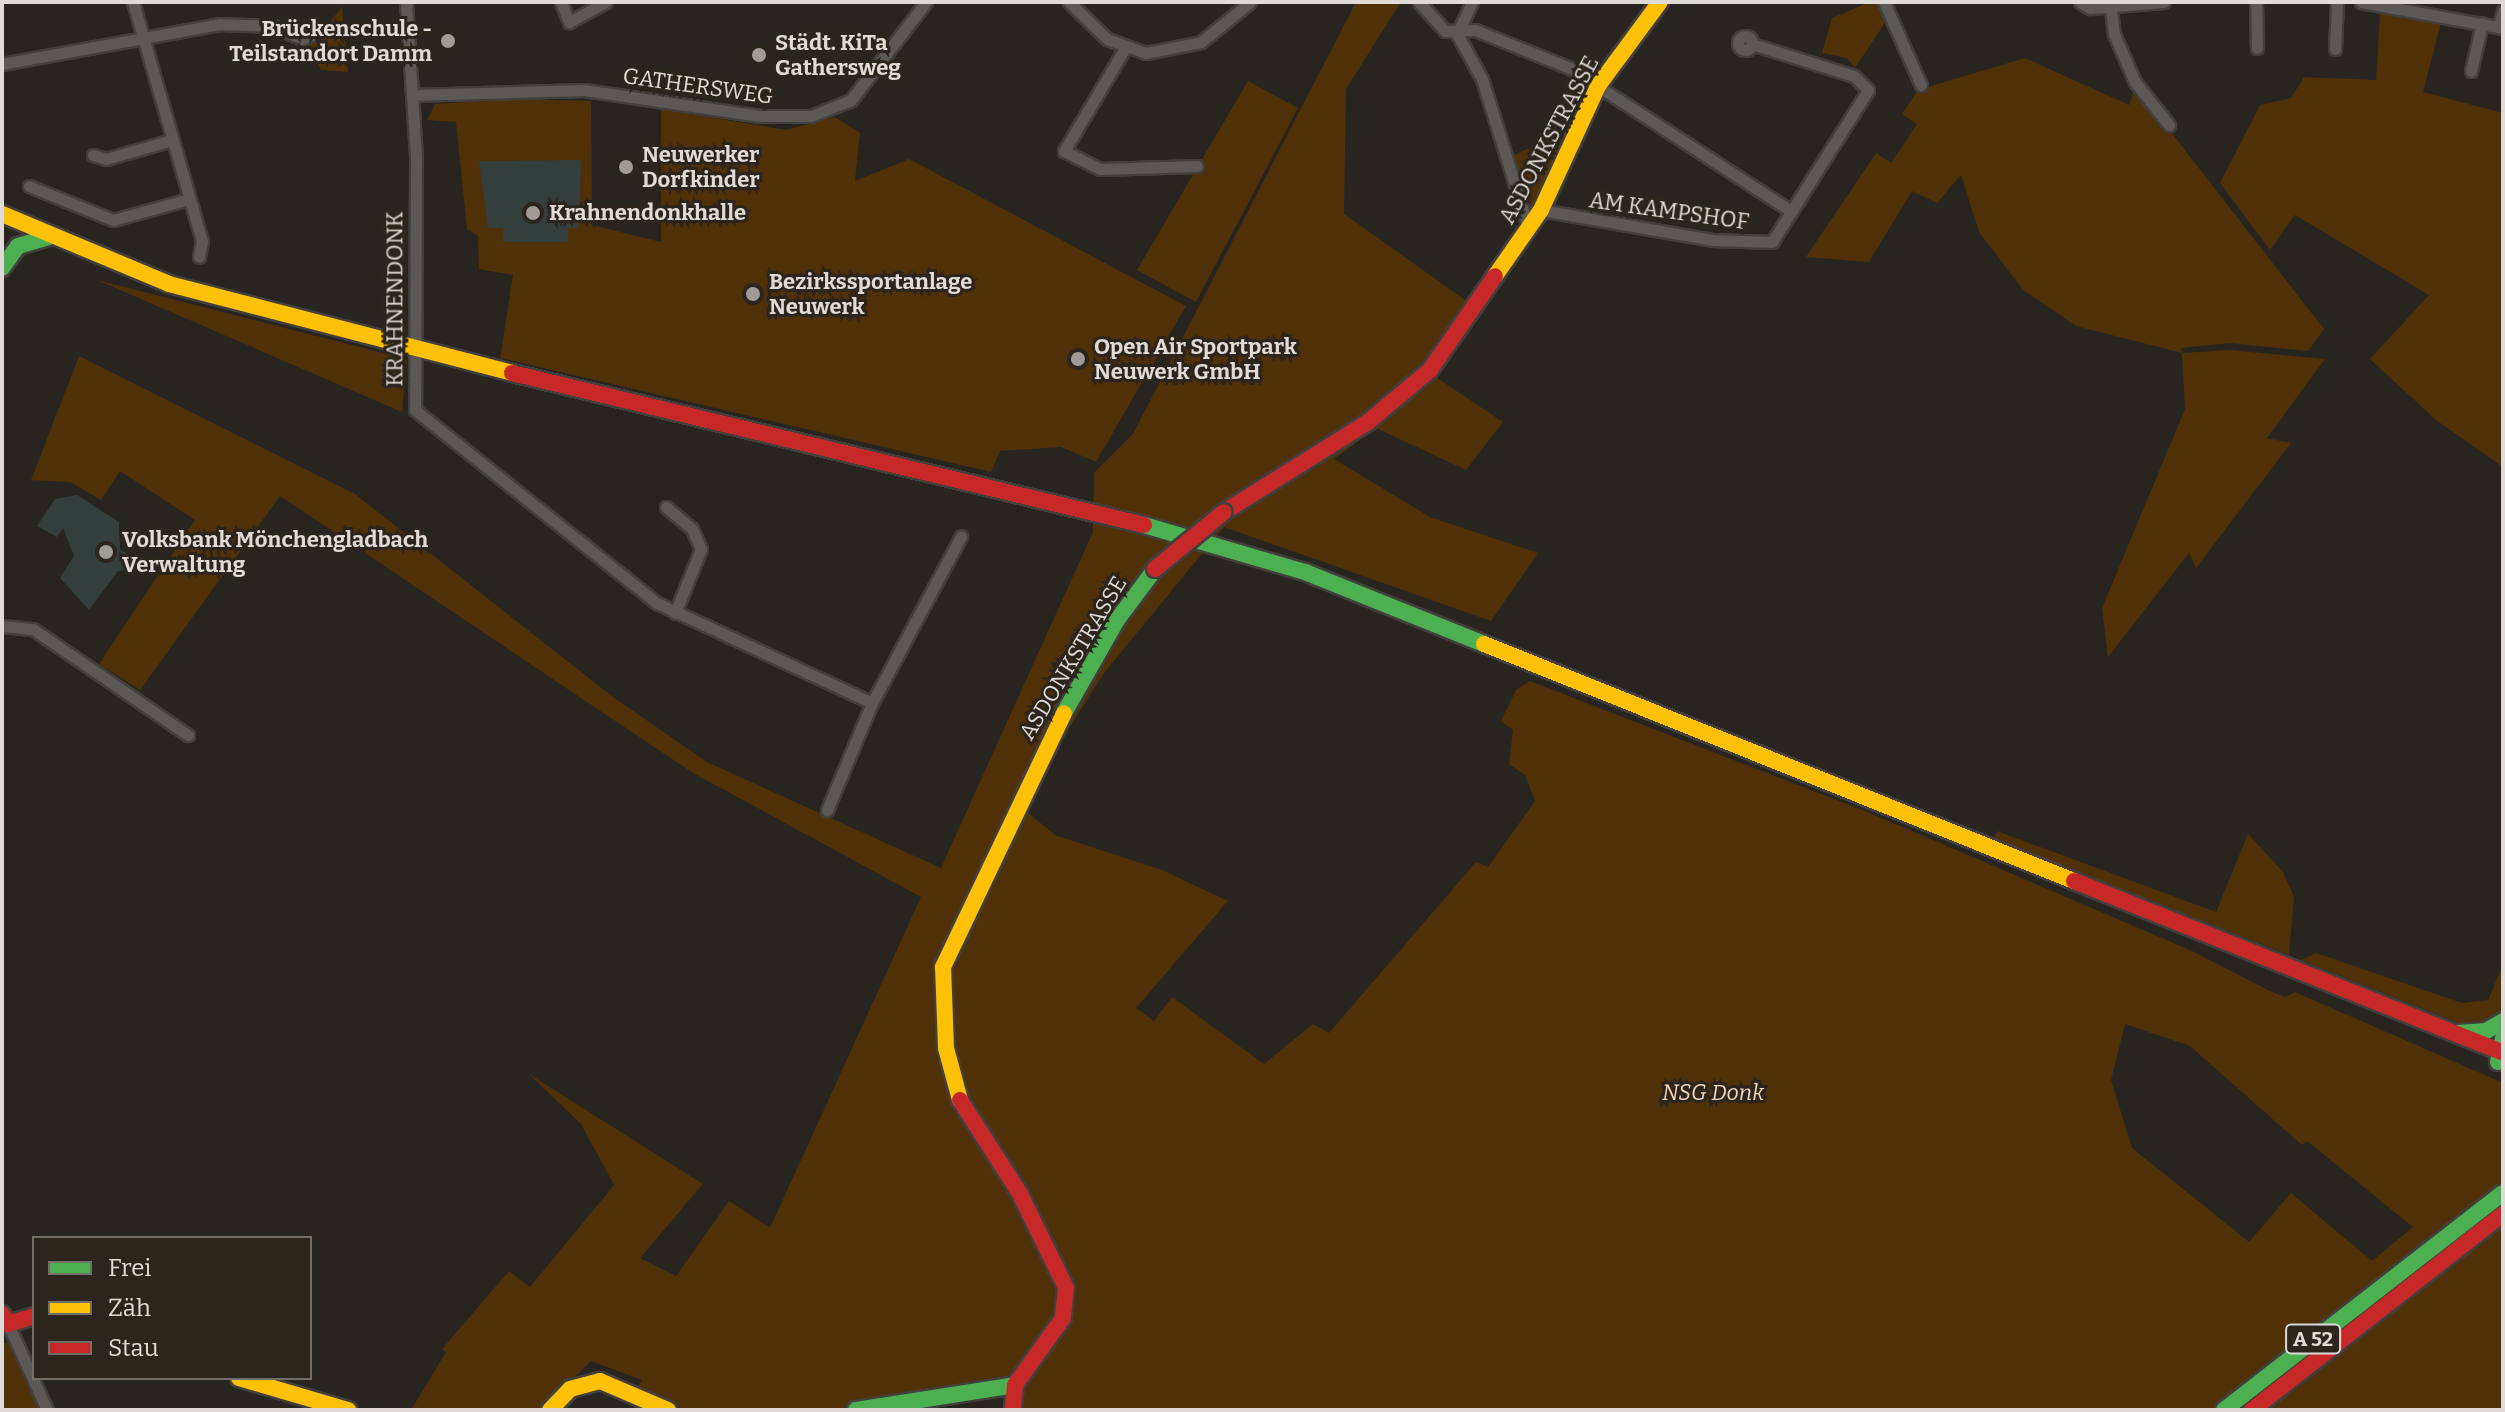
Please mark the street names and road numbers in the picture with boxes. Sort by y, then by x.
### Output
street label: ASDONKSTRASSE [1494,52,1604,228]
street label: GATHERSWEG [621,62,775,110]
street label: AM KAMPSHOF [1588,187,1750,235]
street label: KRAHNENDONK [382,211,408,387]
street label: ASDONKSTRASSE [1014,571,1132,745]
road number: A 52 [2285,1323,2341,1355]

